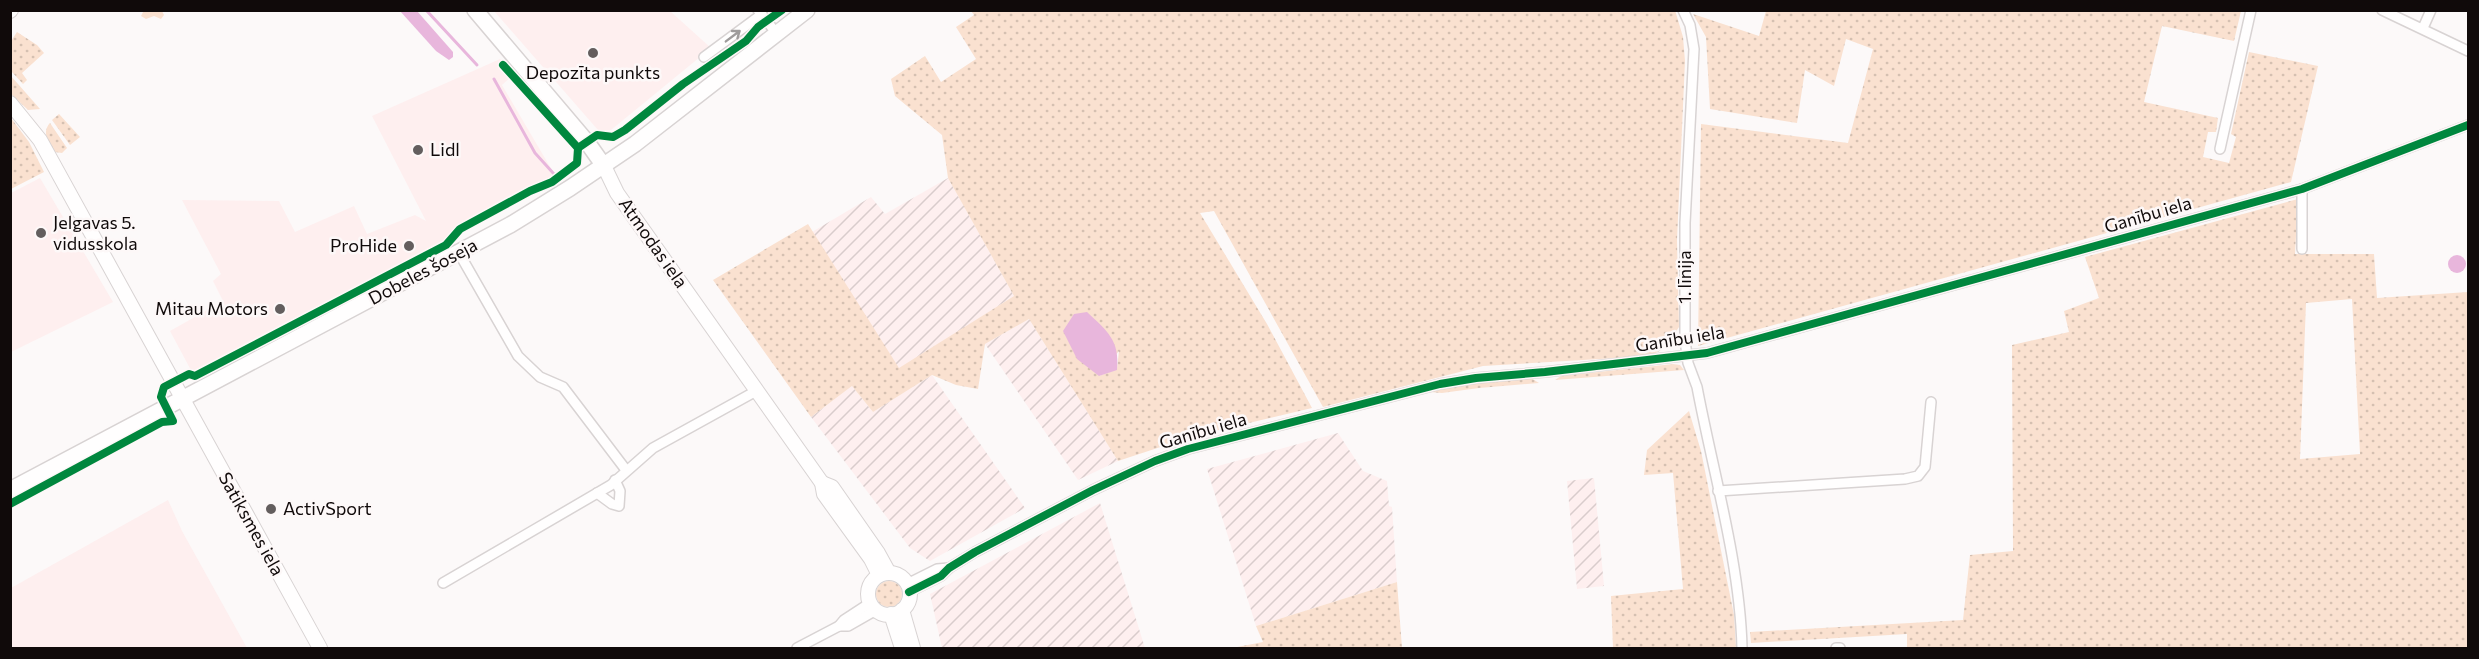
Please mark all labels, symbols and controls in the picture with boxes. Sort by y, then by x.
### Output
one-way arrow [724,30,740,42]
marker: Depozīta punkts [586,46,600,60]
place label: Depozīta punkts [526,61,660,83]
place label: Lidl [430,138,460,160]
marker: Lidl [411,143,425,157]
street label: Ganību iela [2102,191,2194,237]
street label: Atmodas iela [615,193,693,292]
place label: Jelgavas 5. vidusskola [53,211,138,254]
marker: Jelgavas 5. vidusskola [34,226,48,240]
street label: Dobeles šoseja [364,233,481,309]
place label: ProHide [330,234,397,256]
marker: ProHide [402,239,416,253]
street label: 1. līnija [1673,250,1695,304]
place label: Mitau Motors [155,297,268,319]
marker: Mitau Motors [273,302,287,316]
street label: Ganību iela [1634,320,1726,356]
street label: Ganību iela [1157,407,1249,453]
street label: Satiksmes iela [214,468,289,579]
place label: ActivSport [283,497,372,519]
marker: ActivSport [264,502,278,516]

